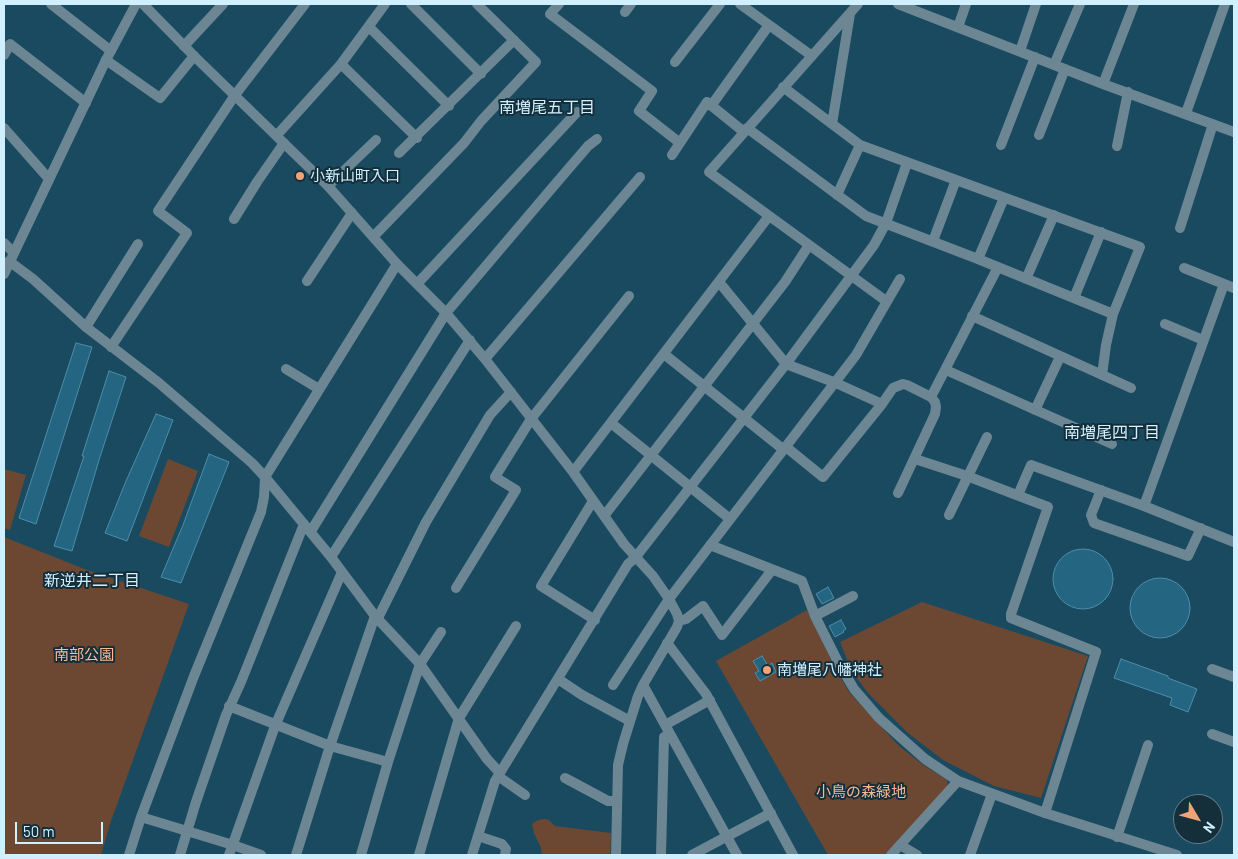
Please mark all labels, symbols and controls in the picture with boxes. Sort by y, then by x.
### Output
district label: 南増尾五丁目 [499,98,595,118]
place label: 小新山町入口 [310,167,400,185]
marker: 小新山町入口 [294,170,306,182]
district label: 南増尾四丁目 [1064,423,1160,443]
district label: 新逆井二丁目 [44,571,140,591]
park label: 南部公園 [54,646,114,664]
place label: 南増尾八幡神社 [777,661,882,679]
marker: 南増尾八幡神社 [761,664,773,676]
park label: 小鳥の森緑地 [816,783,906,801]
north arrow [1173,794,1223,844]
scale bar [18,812,105,844]
text: N [1200,819,1219,837]
text: 50 m [23,822,55,840]

